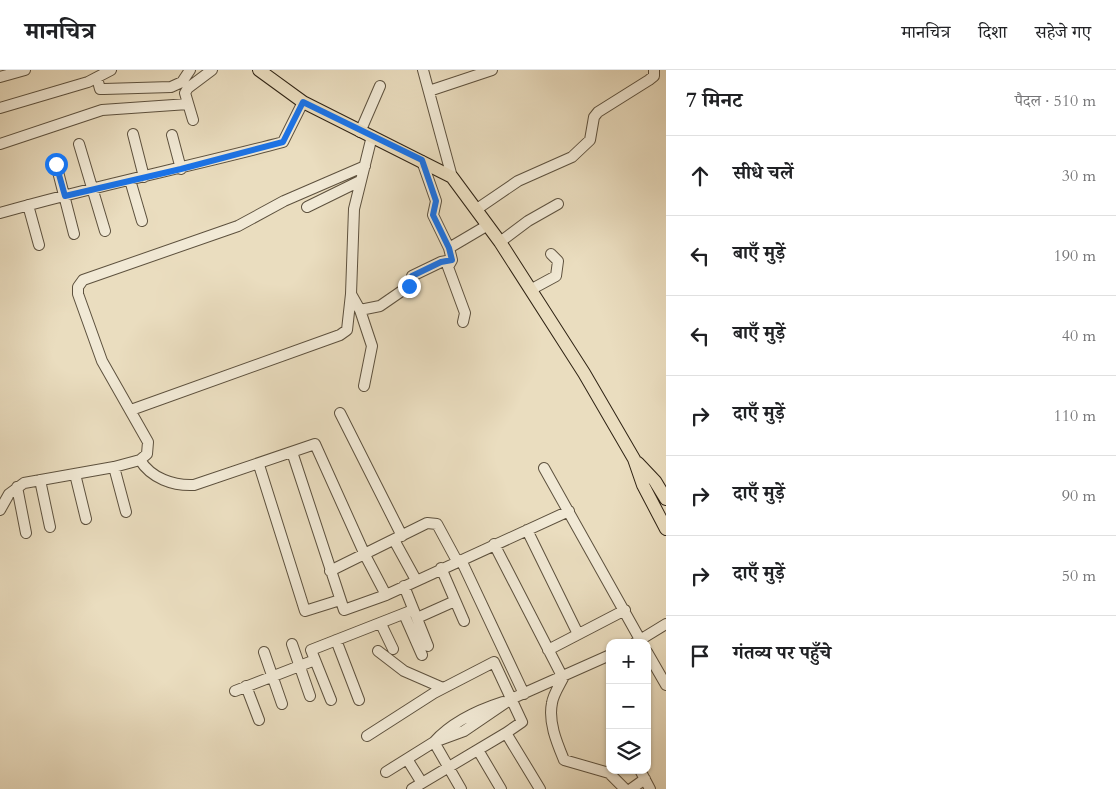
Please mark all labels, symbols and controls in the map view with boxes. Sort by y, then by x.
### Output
text: मानचित्र [25,15,95,48]
text: मानचित्र [902,20,950,45]
text: दिशा [978,20,1007,45]
text: सहेजे गए [1035,20,1091,45]
text: 7 मिनट [686,86,742,115]
text: पैदल · 510 m [1015,90,1096,112]
route start [45,153,68,176]
text: सीधे चलें [733,160,793,186]
icon: ahead [686,162,714,190]
text: 30 m [1062,165,1096,187]
text: बाएँ मुड़ें [733,240,785,266]
icon: left [686,242,714,270]
text: 190 m [1054,245,1096,267]
route end [398,275,421,298]
text: बाएँ मुड़ें [733,320,785,346]
icon: left [686,322,714,350]
text: 40 m [1062,325,1096,347]
text: दाएँ मुड़ें [733,400,785,426]
icon: right [686,402,714,430]
text: 110 m [1054,405,1096,427]
text: दाएँ मुड़ें [733,480,785,506]
icon: right [686,482,714,510]
text: 90 m [1062,485,1096,507]
text: दाएँ मुड़ें [733,560,785,586]
icon: right [686,562,714,590]
text: 50 m [1062,565,1096,587]
map controls [606,639,651,774]
button: + [606,639,651,684]
text: गंतव्य पर पहुँचे [733,640,831,666]
icon: arrive [686,642,714,670]
button: − [606,684,651,729]
button: layers [606,729,651,774]

